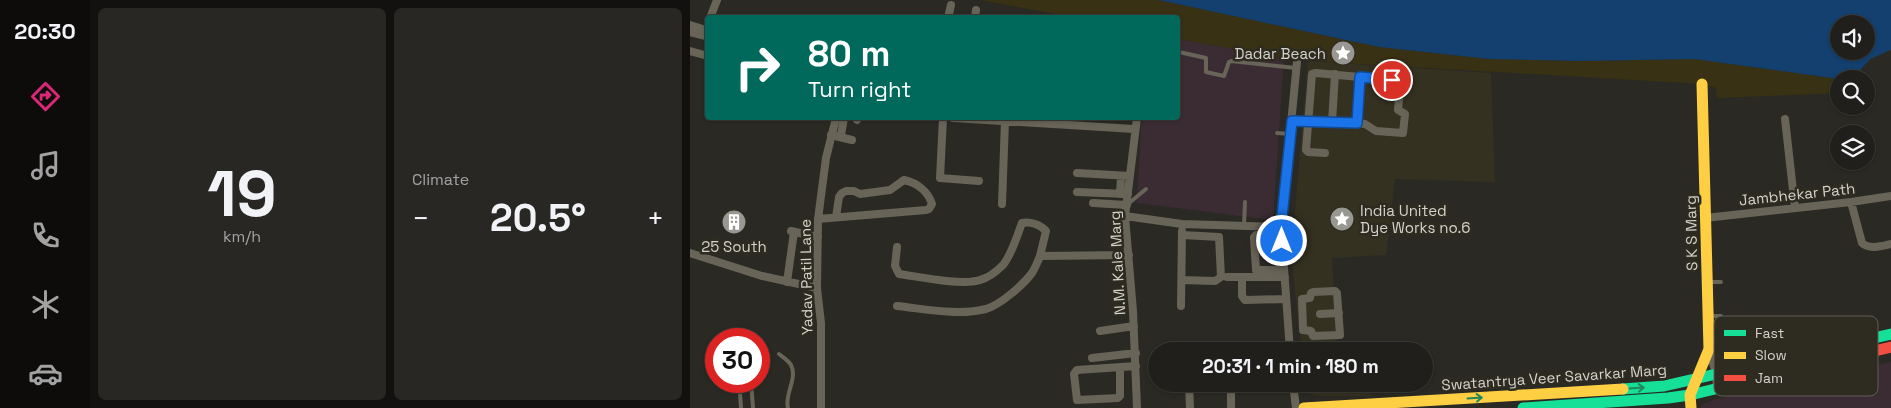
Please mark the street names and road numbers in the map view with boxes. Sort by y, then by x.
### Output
street label: Jambhekar Path [1738,178,1856,210]
street label: S K S Marg [1681,195,1701,271]
street label: N.M. Kale Marg [1105,210,1129,316]
street label: Yadav Patil Lane [795,219,817,335]
street label: Swatantrya Veer Savarkar Marg [1441,360,1667,394]

